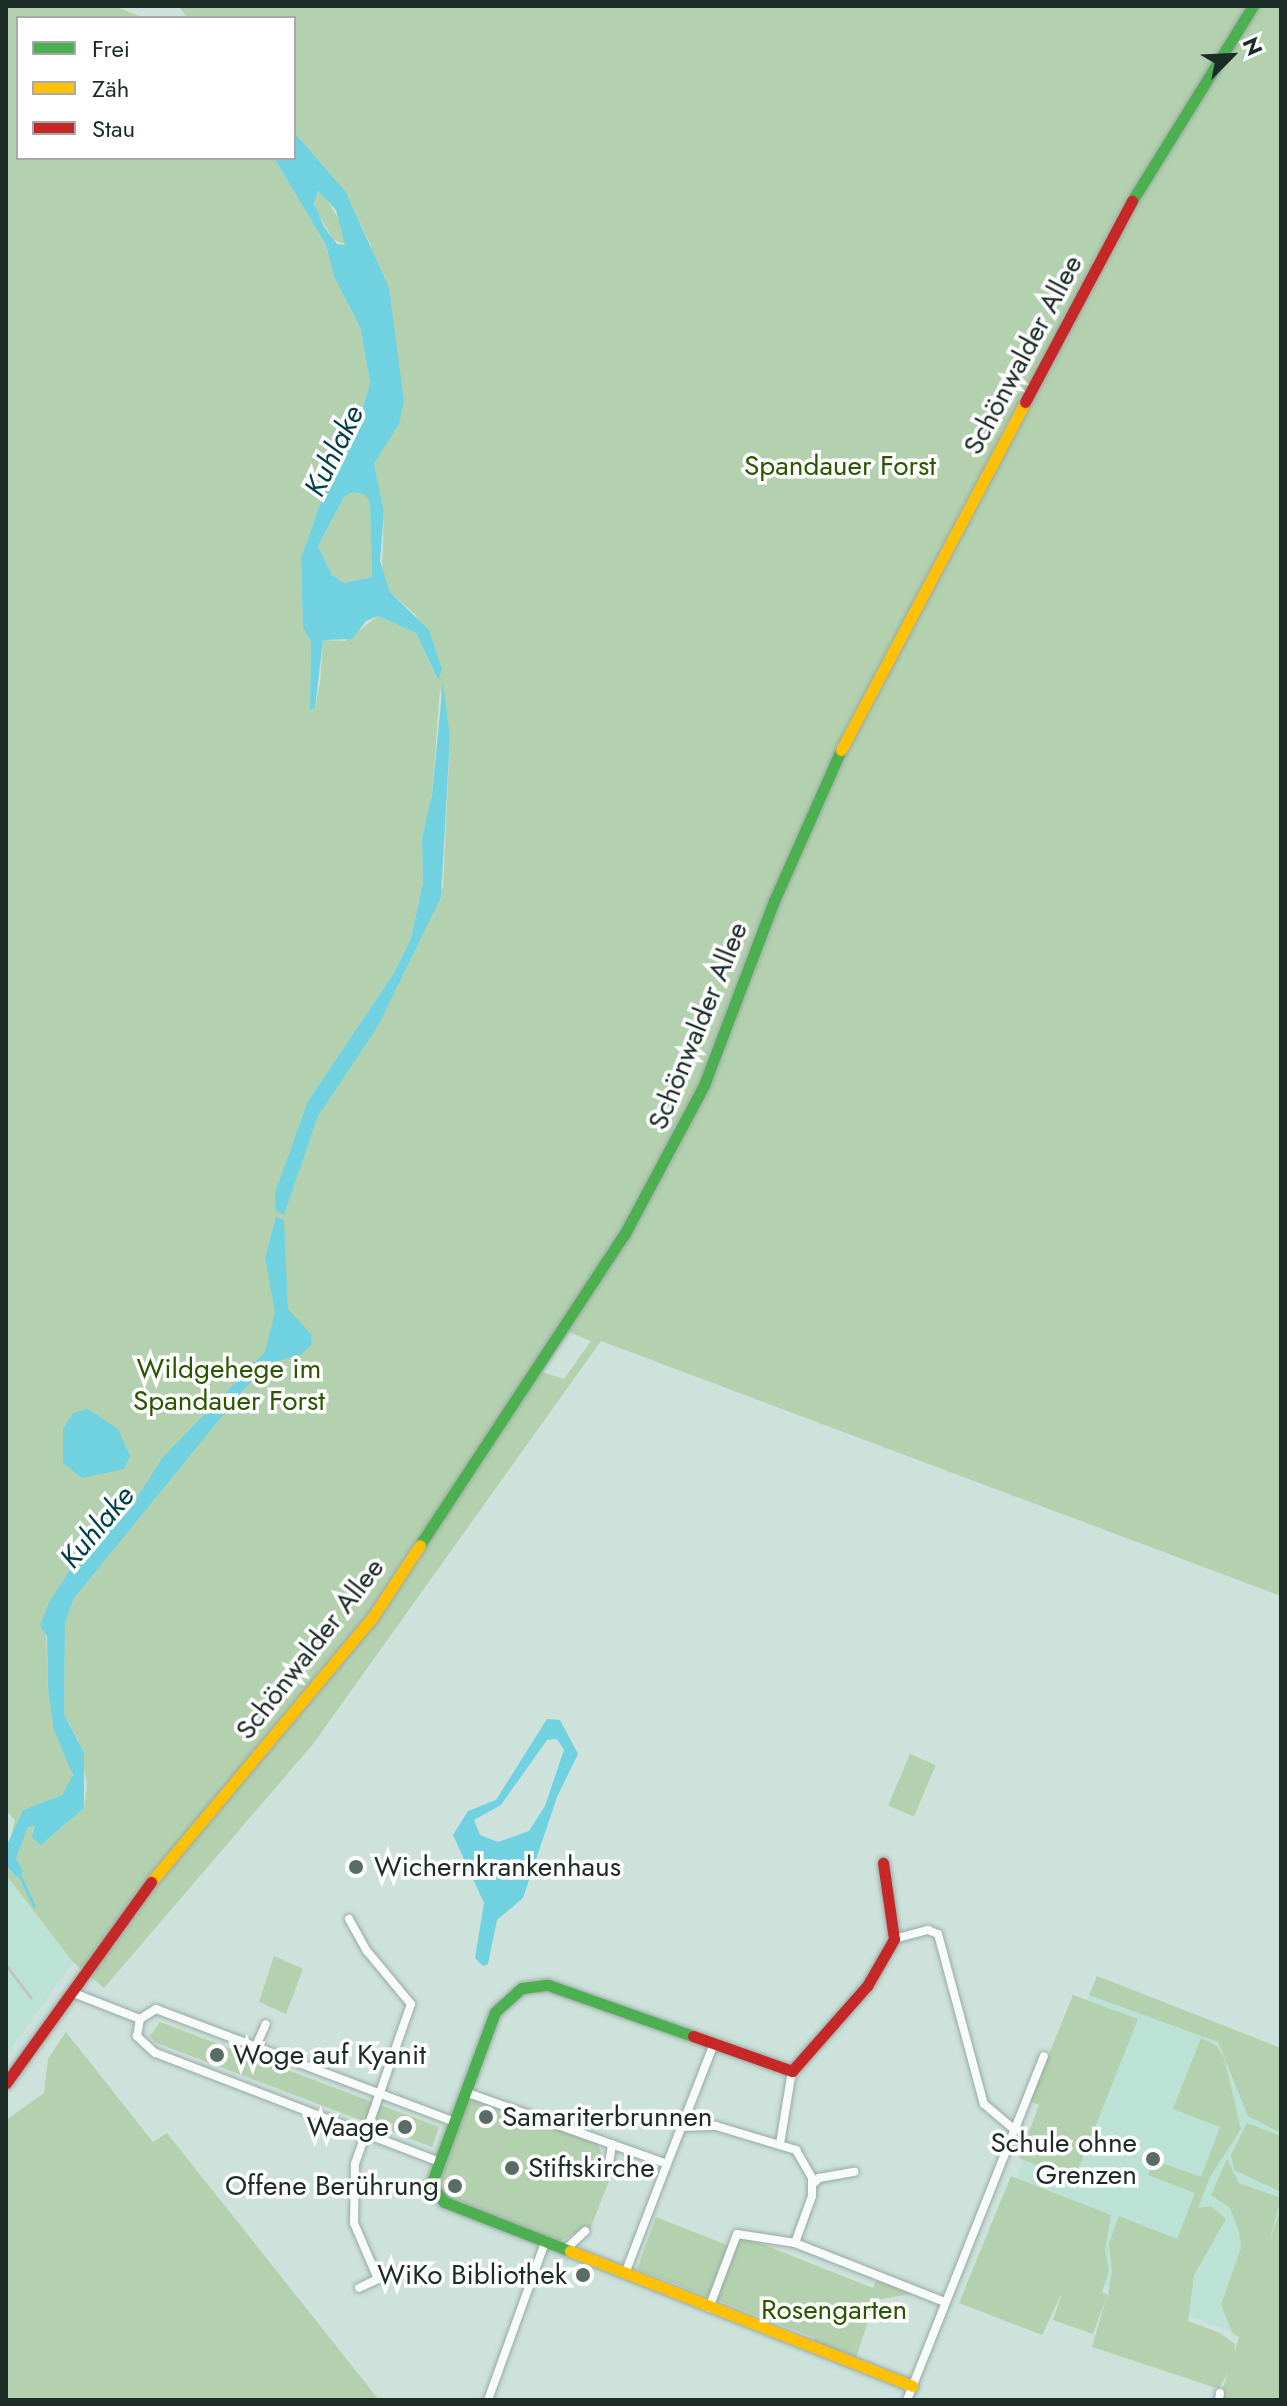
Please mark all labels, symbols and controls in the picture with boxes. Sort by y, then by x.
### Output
legend [16,16,296,160]
north arrow [1191,16,1271,96]
text: Frei [92,31,130,66]
text: N [1235,32,1271,61]
text: Zäh [92,71,129,106]
text: Stau [92,111,135,146]
street label: Schönwalder Allee [956,250,1090,460]
water label: Kuhlake [297,400,371,502]
park label: Spandauer Forst [744,449,936,483]
street label: Schönwalder Allee [641,917,755,1135]
park label: Wildgehege im Spandauer Forst [133,1352,325,1418]
water label: Kuhlake [52,1478,142,1576]
street label: Schönwalder Allee [229,1552,391,1746]
place label: Wichernkrankenhaus [374,1850,621,1884]
marker: Wichernkrankenhaus [345,1856,367,1878]
place label: Woge auf Kyanit [233,2038,426,2072]
marker: Woge auf Kyanit [208,2046,226,2064]
place label: Samariterbrunnen [502,2100,713,2134]
marker: Samariterbrunnen [477,2108,495,2126]
place label: Waage [307,2110,389,2144]
marker: Waage [396,2118,414,2136]
place label: Schule ohne Grenzen [991,2126,1137,2192]
marker: Schule ohne Grenzen [1144,2150,1162,2168]
place label: Stiftskirche [528,2151,655,2185]
marker: Stiftskirche [503,2159,521,2177]
place label: Offene Berührung [225,2169,439,2203]
marker: Offene Berührung [446,2177,464,2195]
place label: WiKo Bibliothek [377,2258,567,2292]
marker: WiKo Bibliothek [574,2266,592,2284]
park label: Rosengarten [761,2293,907,2327]

